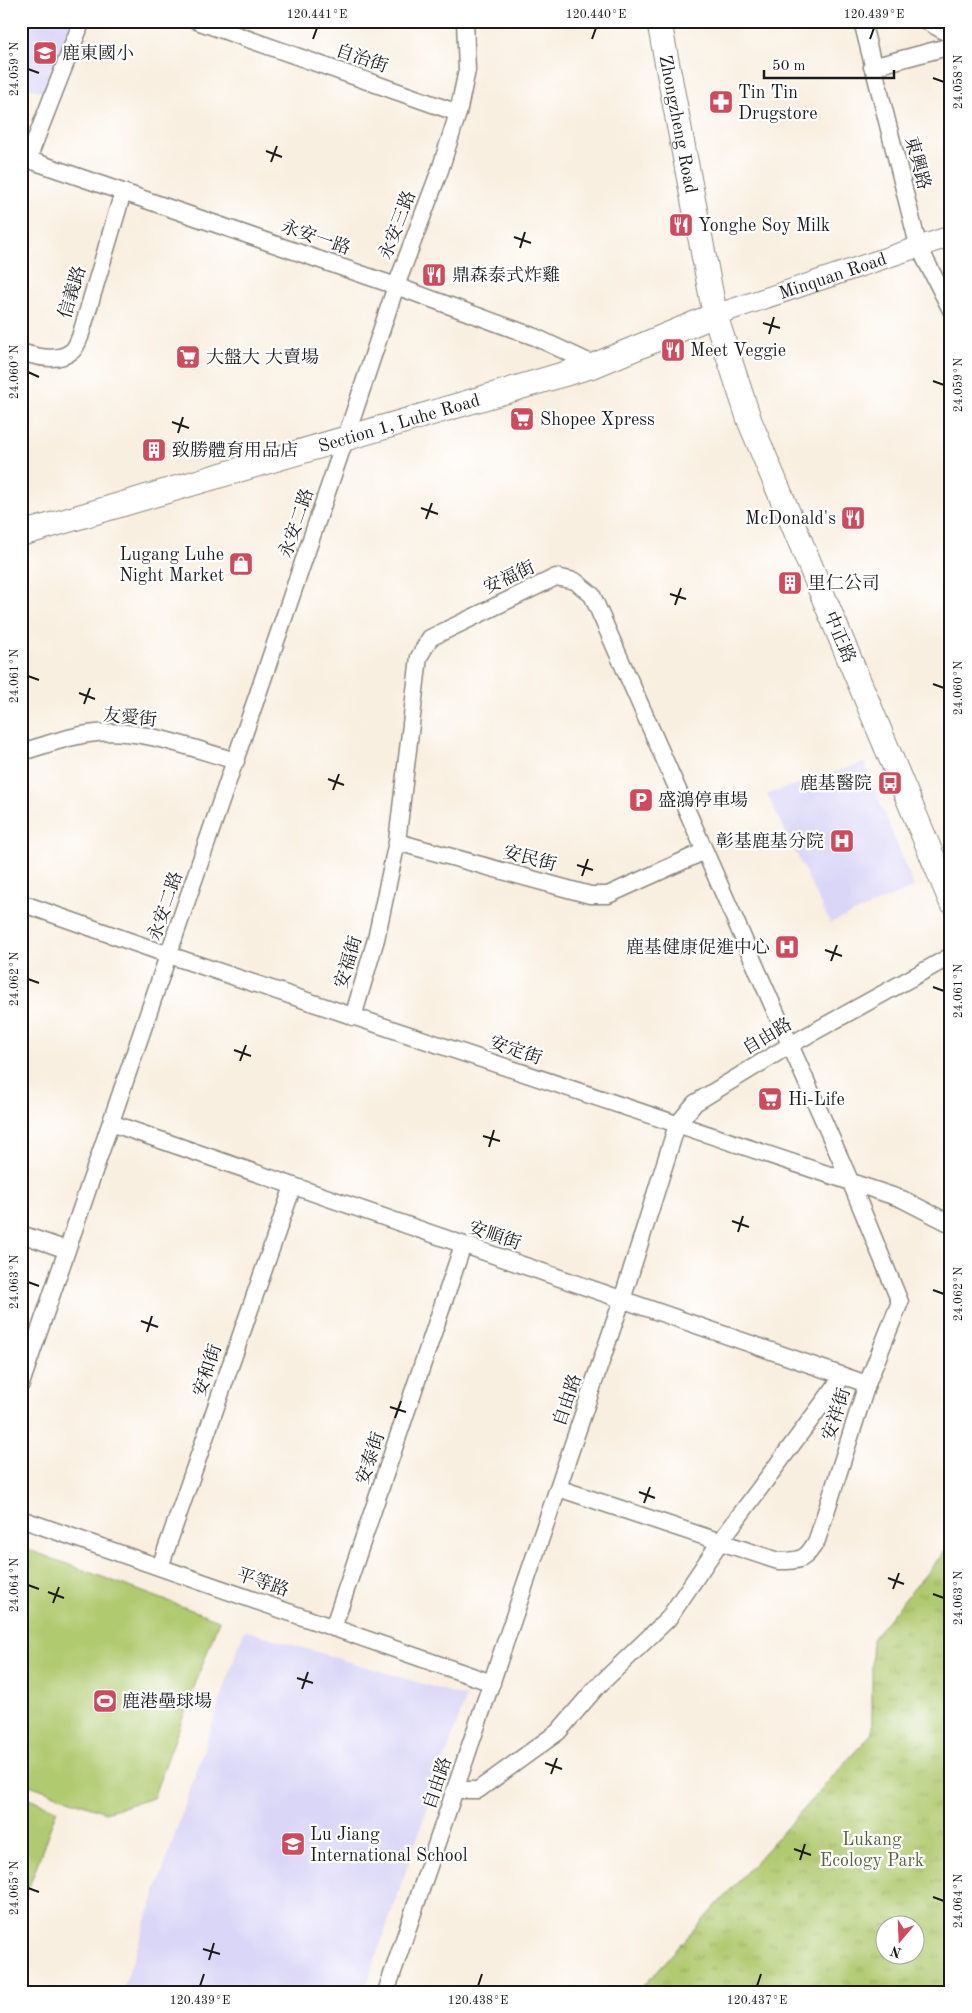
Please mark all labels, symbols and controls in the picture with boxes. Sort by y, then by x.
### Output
text: 120.441°E [287,9,347,21]
text: 120.440°E [566,9,626,21]
text: 120.439°E [844,9,904,21]
school or university icon: 鹿東國小 [32,40,58,66]
street label: 自治街 [333,40,391,76]
text: 24.059°N [8,42,21,96]
place label: 鹿東國小 [62,43,134,63]
scale bar [764,48,894,80]
street label: Zhongzheng Road [656,54,700,195]
text: 24.058°N [952,55,965,109]
text: 50 m [772,59,806,74]
place label: Tin Tin Drugstore [738,84,817,123]
pharmacy icon: Tin Tin Drugstore [708,89,734,115]
street label: 東興路 [901,134,935,192]
street label: 永安三路 [375,188,419,262]
restaurant icon: Yonghe Soy Milk [668,212,694,238]
street label: 永安一路 [279,216,353,258]
place label: Yonghe Soy Milk [698,217,830,235]
street label: Minquan Road [777,250,889,303]
restaurant icon: 鼎森泰式炸雞 [421,262,447,288]
street label: 信義路 [55,263,89,321]
place label: 鼎森泰式炸雞 [452,265,560,285]
restaurant icon: Meet Veggie [660,337,686,363]
place label: Meet Veggie [690,342,786,360]
supermarket icon: 大盤大 大賣場 [175,344,201,370]
text: 24.060°N [9,345,21,399]
place label: 大盤大 大賣場 [206,347,319,367]
text: 24.059°N [952,358,965,412]
street label: Section 1, Luhe Road [316,391,482,456]
supermarket icon: Shopee Xpress [509,406,535,432]
place label: Shopee Xpress [540,411,655,429]
building icon: 致勝體育用品店 [141,437,167,463]
place label: 致勝體育用品店 [172,440,298,460]
street label: 永安二路 [275,486,317,560]
restaurant icon: McDonald's [840,505,866,531]
place label: McDonald's [745,510,836,528]
place label: Lugang Luhe Night Market [119,546,224,585]
shop icon: Lugang Luhe Night Market [228,551,254,577]
street label: 安福街 [480,557,538,597]
building icon: 里仁公司 [777,570,803,596]
place label: 里仁公司 [808,573,880,593]
street label: 中正路 [820,608,860,666]
text: 24.061°N [9,649,21,703]
text: 24.060°N [953,661,965,715]
street label: 友愛街 [102,704,158,730]
bus stop icon: 鹿基醫院 [877,770,903,796]
place label: 鹿基醫院 [800,773,872,793]
parking icon: 盛鴻停車場 [628,787,654,813]
place label: 盛鴻停車場 [658,790,748,810]
hospital icon: 彰基鹿基分院 [829,828,855,854]
place label: 彰基鹿基分院 [716,831,824,851]
street label: 安民街 [501,841,559,875]
street label: 永安二路 [144,869,186,943]
street label: 安福街 [331,933,365,991]
hospital icon: 鹿基健康促進中心 [774,934,800,960]
place label: 鹿基健康促進中心 [626,937,770,957]
text: 24.062°N [9,952,21,1006]
text: 24.061°N [953,964,965,1018]
street label: 自由路 [739,1014,795,1058]
street label: 安定街 [487,1032,545,1068]
supermarket icon: Hi-Life [757,1086,783,1112]
place label: Hi-Life [788,1091,845,1109]
street label: 安順街 [466,1217,524,1253]
text: 24.063°N [9,1255,21,1309]
text: 24.062°N [953,1267,965,1321]
street label: 安和街 [189,1341,225,1399]
street label: 自由路 [549,1371,585,1429]
street label: 安祥街 [818,1385,854,1443]
street label: 安泰街 [352,1429,388,1487]
text: 24.064°N [9,1558,21,1612]
street label: 平等路 [234,1564,292,1600]
text: 24.063°N [953,1571,965,1625]
sports icon: 鹿港壘球場 [92,1688,118,1714]
place label: 鹿港壘球場 [122,1691,212,1711]
street label: 自由路 [419,1754,455,1812]
place label: Lu Jiang International School [310,1826,468,1865]
school or university icon: Lu Jiang International School [280,1831,306,1857]
park label: Lukang Ecology Park [820,1831,924,1870]
text: 24.065°N [8,1861,21,1915]
text: 24.064°N [953,1874,965,1928]
north arrow [874,1916,924,1966]
text: N [888,1943,903,1960]
text: 120.439°E [170,1995,230,2007]
text: 120.438°E [448,1995,508,2007]
text: 120.437°E [727,1995,787,2007]

